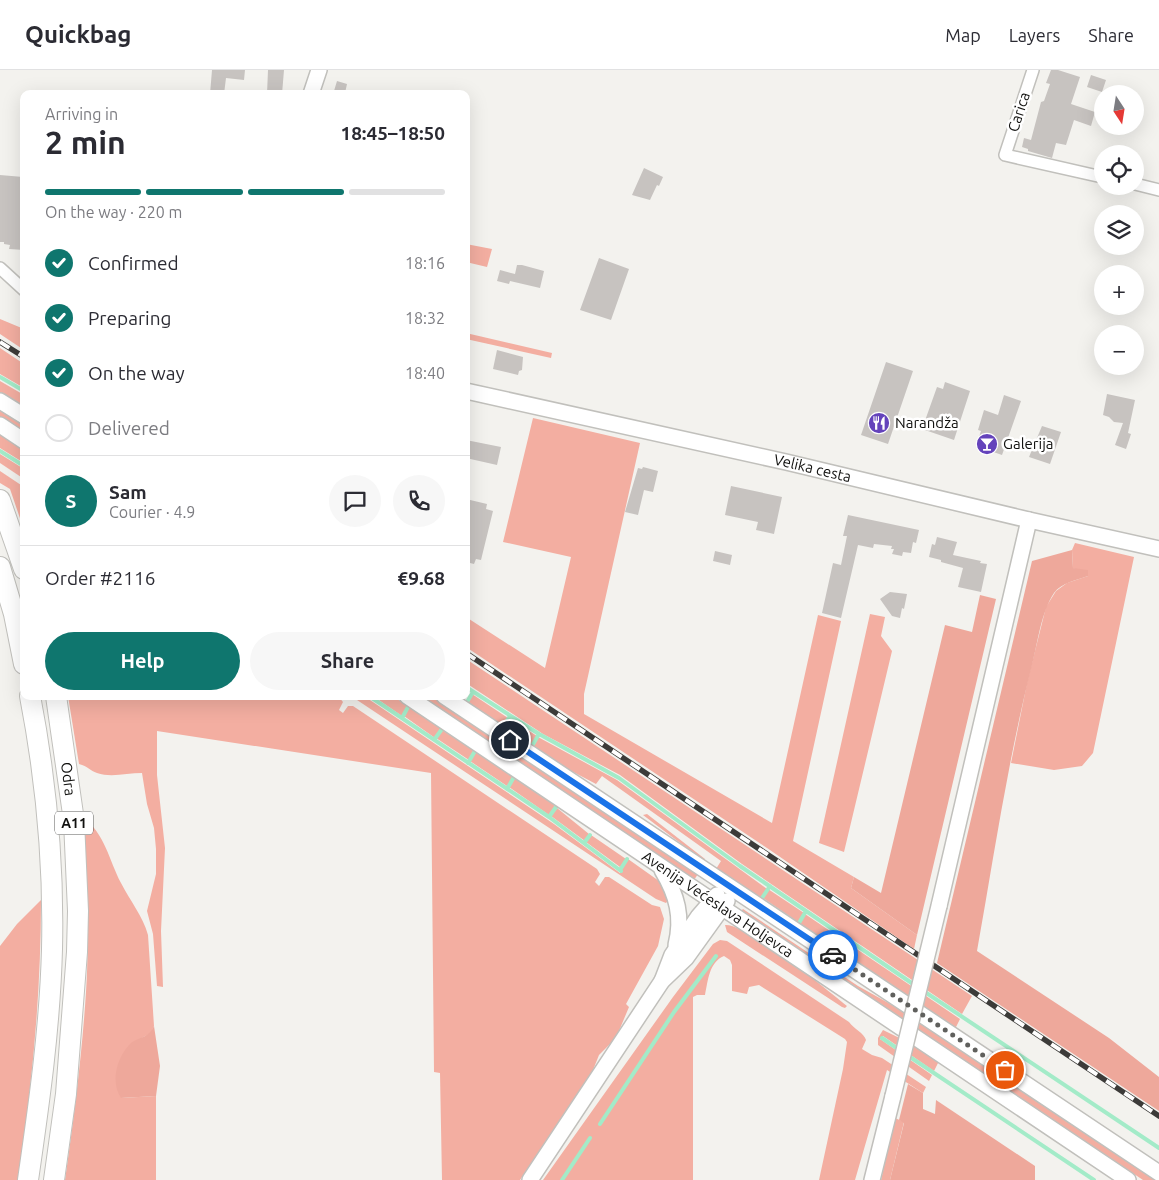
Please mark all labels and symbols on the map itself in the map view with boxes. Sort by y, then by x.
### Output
north arrow [1094,85,1144,135]
street label: Carica [1004,90,1033,134]
restaurant icon: Narandža [867,411,891,435]
place label: Narandža [895,414,959,431]
bar icon: Galerija [975,432,999,456]
place label: Galerija [1003,435,1054,452]
street label: Velika cesta [772,451,853,485]
pin [489,719,531,761]
street label: Odra [58,761,79,797]
road number: A11 [55,811,93,834]
street label: Avenija Većeslava Holjevca [639,847,797,961]
courier [808,930,858,980]
pin [984,1049,1026,1091]

